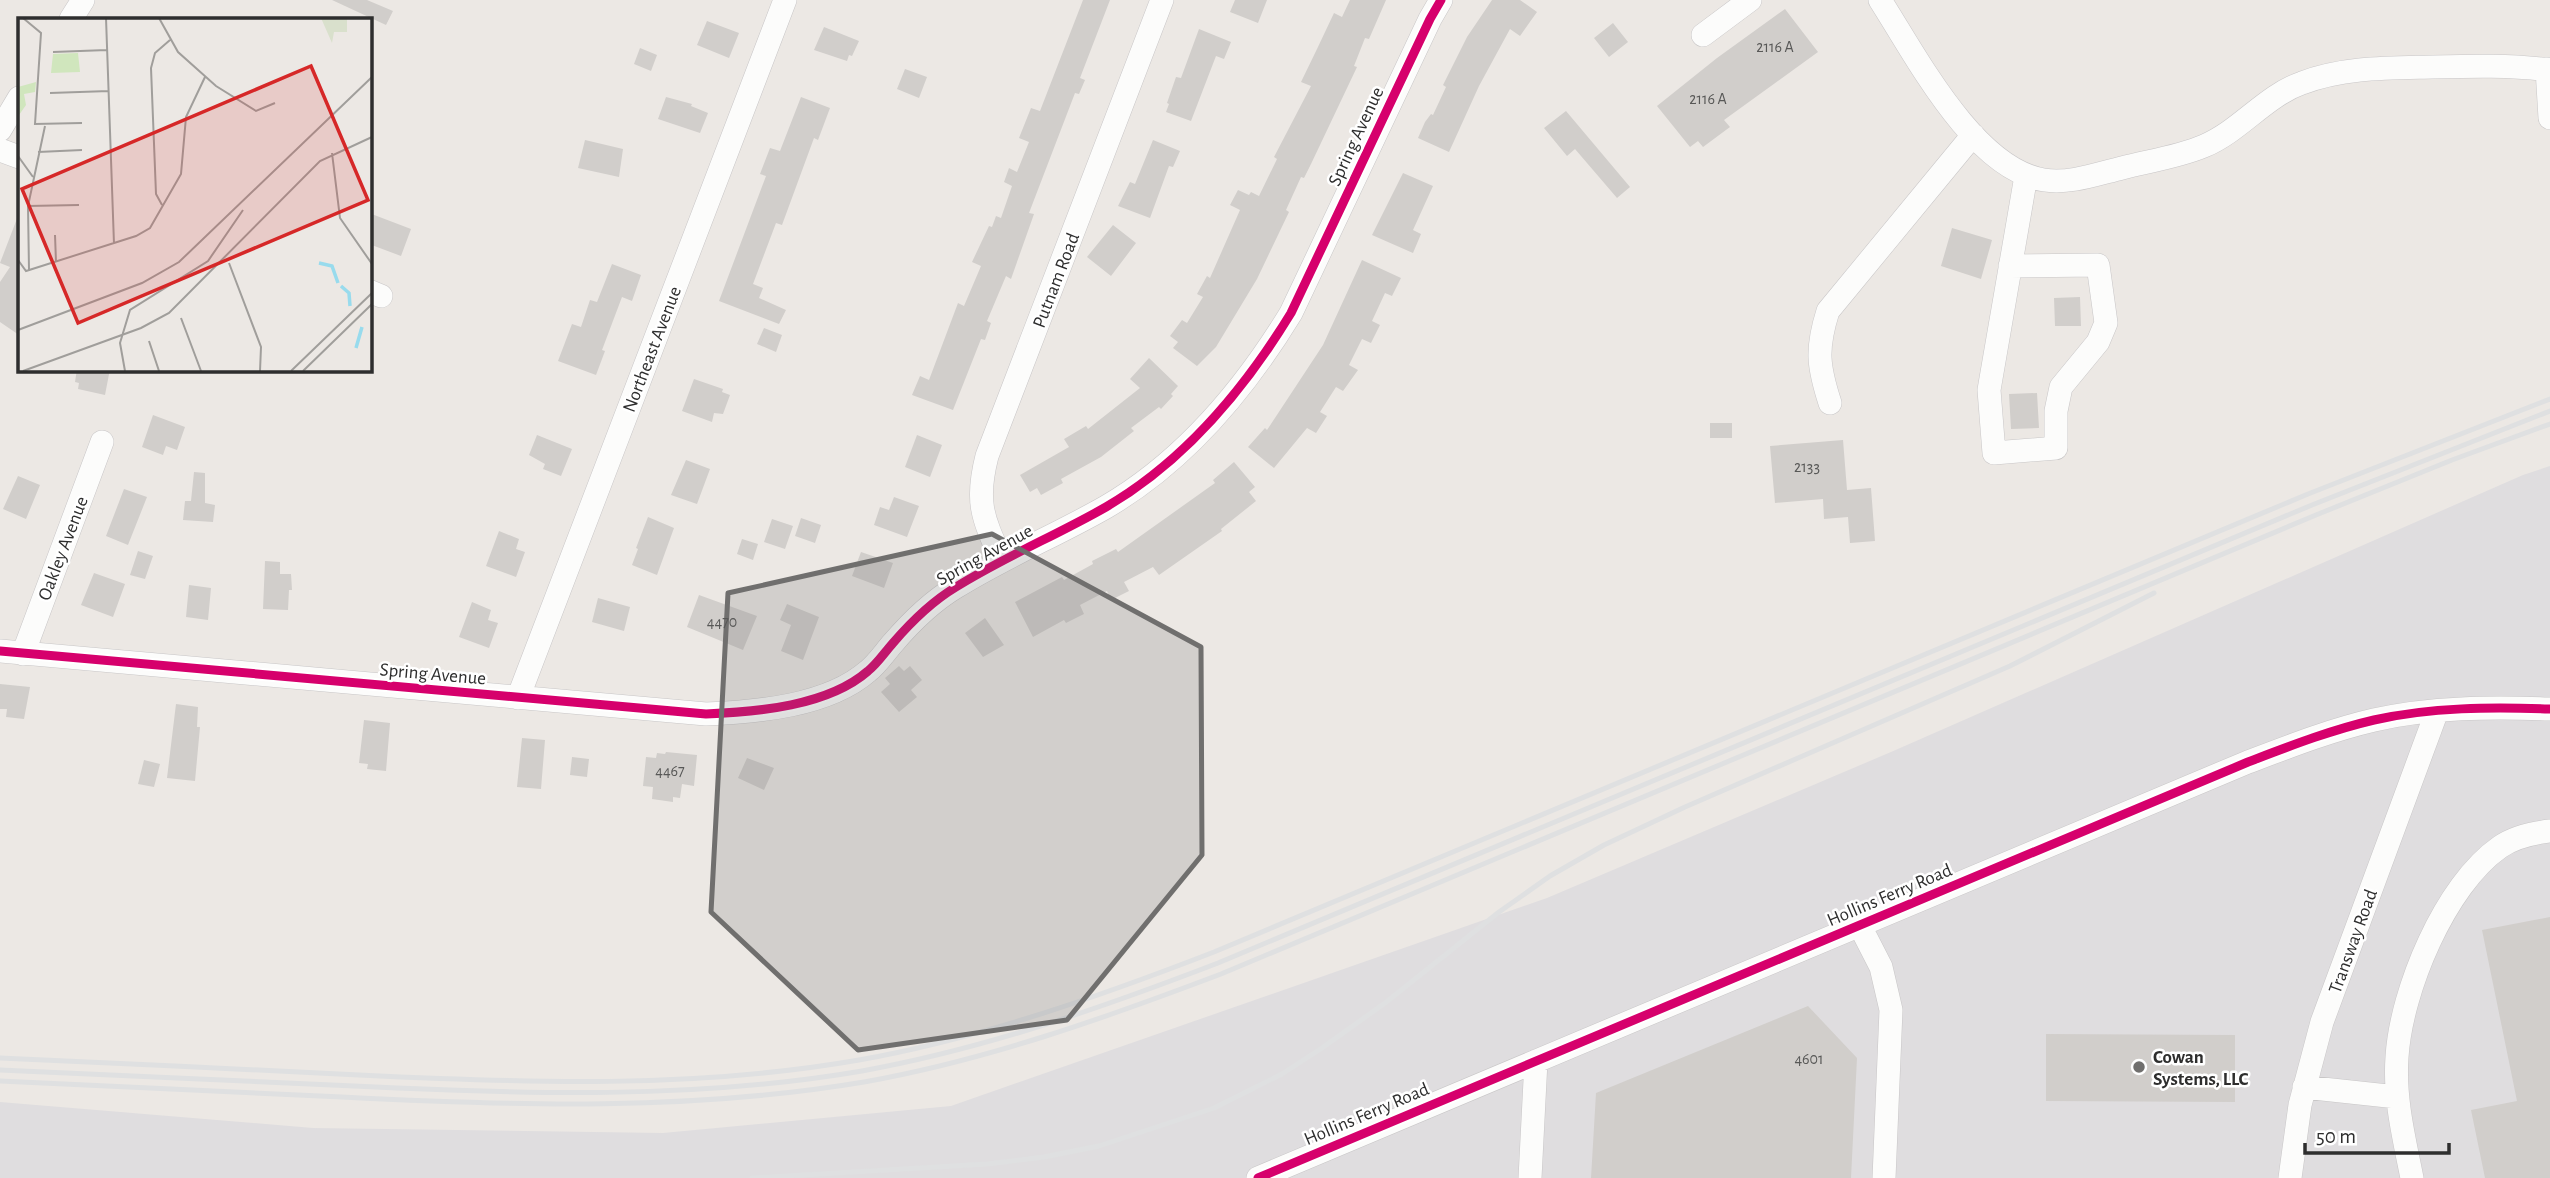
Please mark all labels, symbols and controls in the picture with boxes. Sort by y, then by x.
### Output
inset map [18,18,371,371]
house number: 2116 A [1756,39,1794,55]
street label: Spring Avenue [1325,84,1388,189]
house number: 2116 A [1689,91,1727,107]
street label: Putnam Road [1030,230,1083,331]
street label: Northeast Avenue [620,284,685,415]
house number: 2133 [1794,459,1820,475]
street label: Oakley Avenue [35,494,92,603]
street label: Spring Avenue [933,521,1036,590]
house number: 4470 [707,614,737,630]
street label: Spring Avenue [379,660,487,689]
house number: 4467 [655,763,685,779]
street label: Hollins Ferry Road [1824,860,1955,930]
street label: Transway Road [2326,887,2381,996]
place label: Cowan Systems, LLC [2153,1048,2249,1089]
house number: 4601 [1794,1051,1824,1067]
marker: Cowan Systems, LLC [2131,1059,2147,1075]
street label: Hollins Ferry Road [1301,1079,1432,1149]
scale bar [2305,1112,2448,1156]
text: 50 m [2316,1126,2356,1147]

